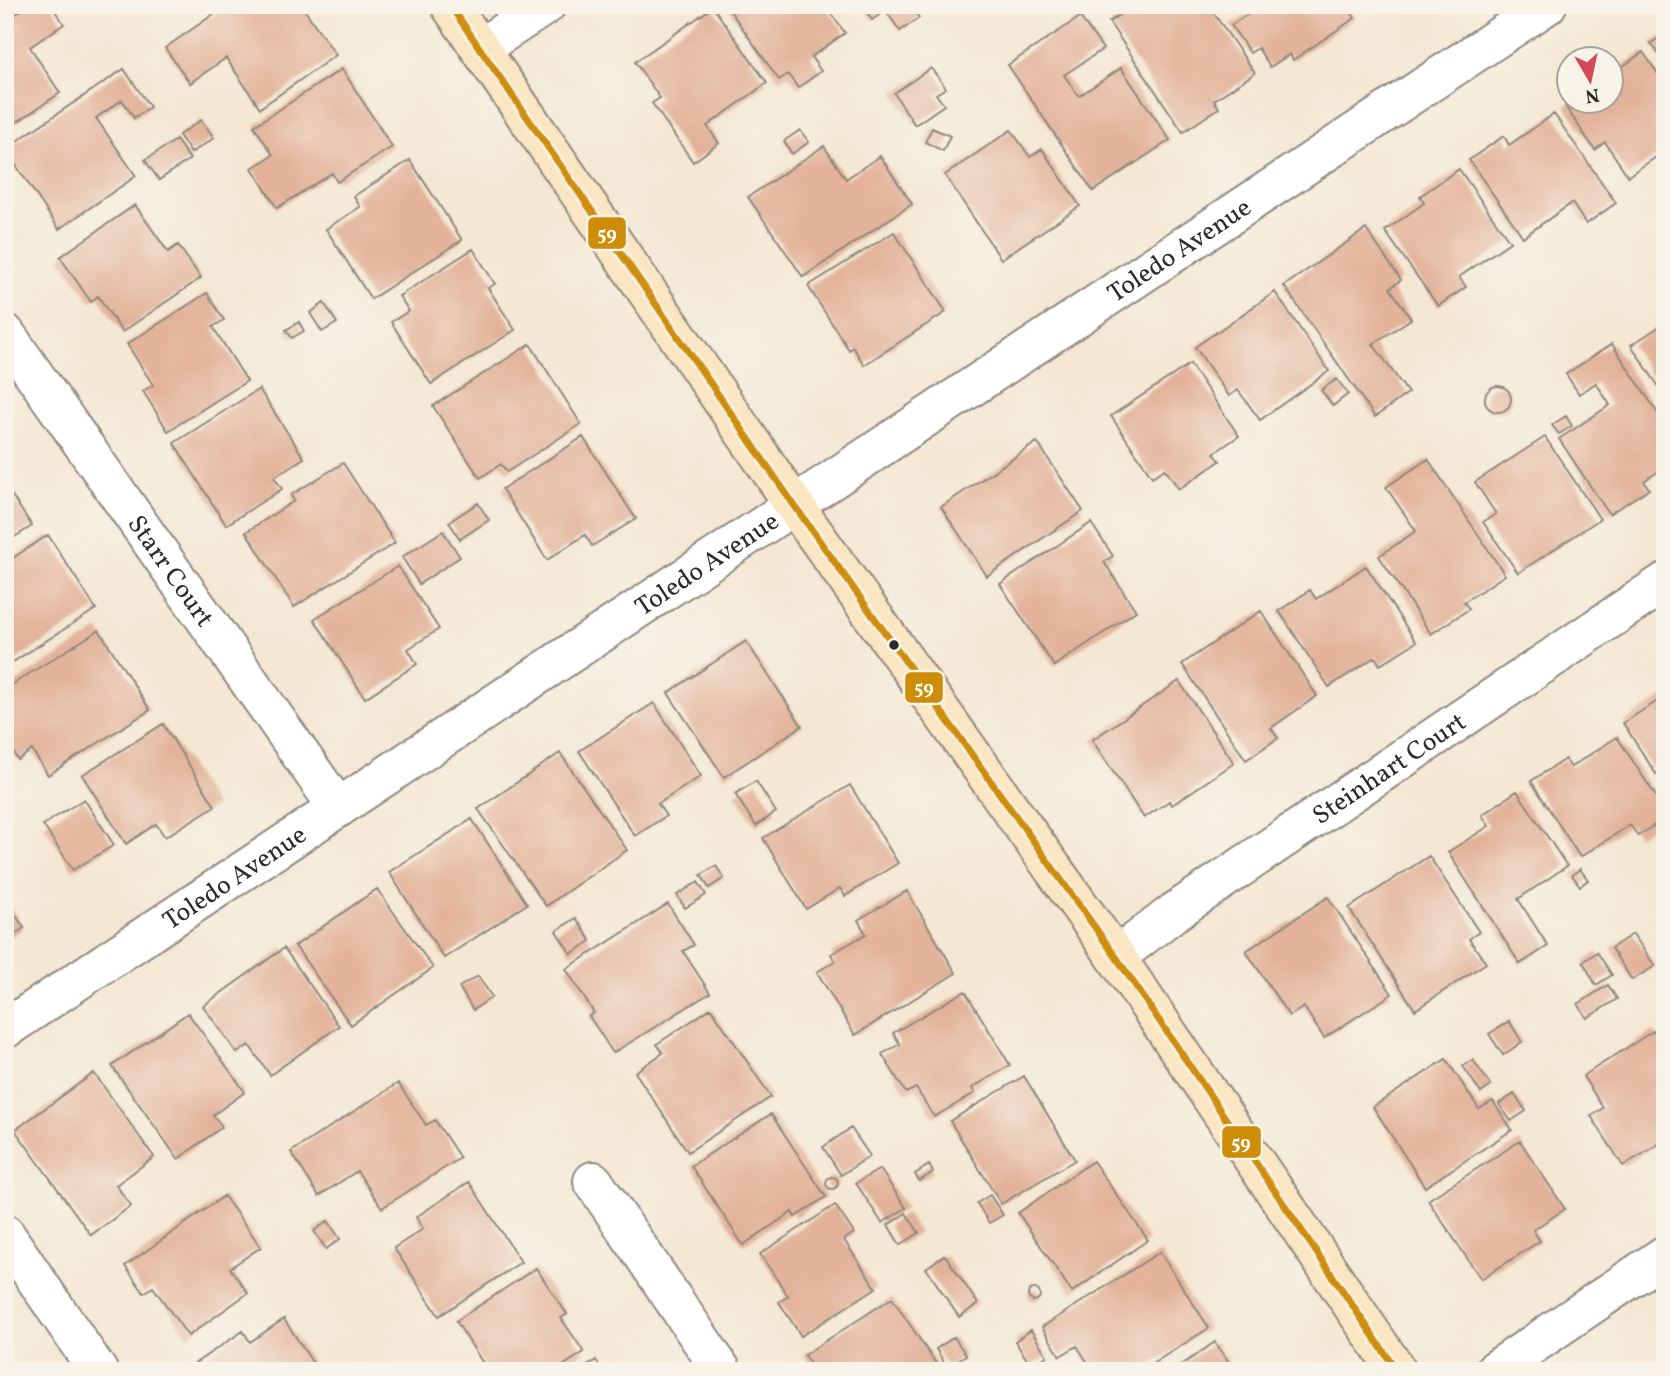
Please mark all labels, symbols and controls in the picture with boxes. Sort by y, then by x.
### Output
north arrow [1554,46,1624,116]
text: N [1583,81,1601,109]
street label: Toledo Avenue [1101,190,1259,312]
line badge: 59 [587,216,627,250]
text: 59 [597,222,617,248]
street label: Toledo Avenue [628,504,787,626]
street label: Starr Court [118,508,222,635]
unlabelled marker [887,638,901,652]
line badge: 59 [904,671,944,704]
text: 59 [914,676,934,702]
street label: Steinhart Court [1306,705,1474,834]
street label: Toledo Avenue [156,818,314,939]
line badge: 59 [1221,1125,1262,1159]
text: 59 [1231,1131,1251,1157]

